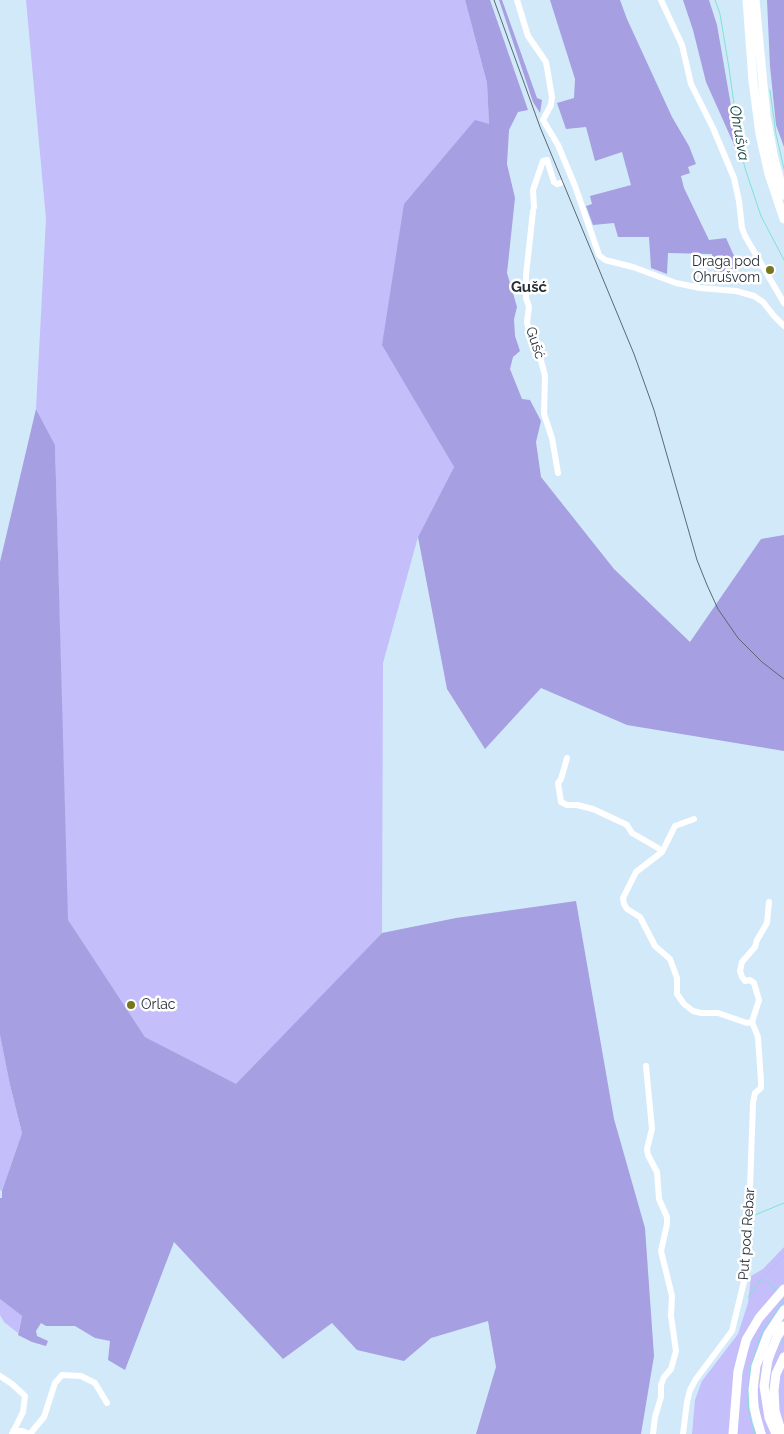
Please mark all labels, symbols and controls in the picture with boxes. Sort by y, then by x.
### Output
water label: Ohrušva [725,104,753,162]
place label: Draga pod Ohrušvom [692,254,760,286]
marker: Draga pod Ohrušvom [764,264,776,276]
district label: Gušć [511,278,547,296]
street label: Gušć [522,325,548,361]
place label: Orlac [141,997,176,1013]
marker: Orlac [125,999,137,1011]
street label: Put pod Rebar [735,1187,759,1281]

